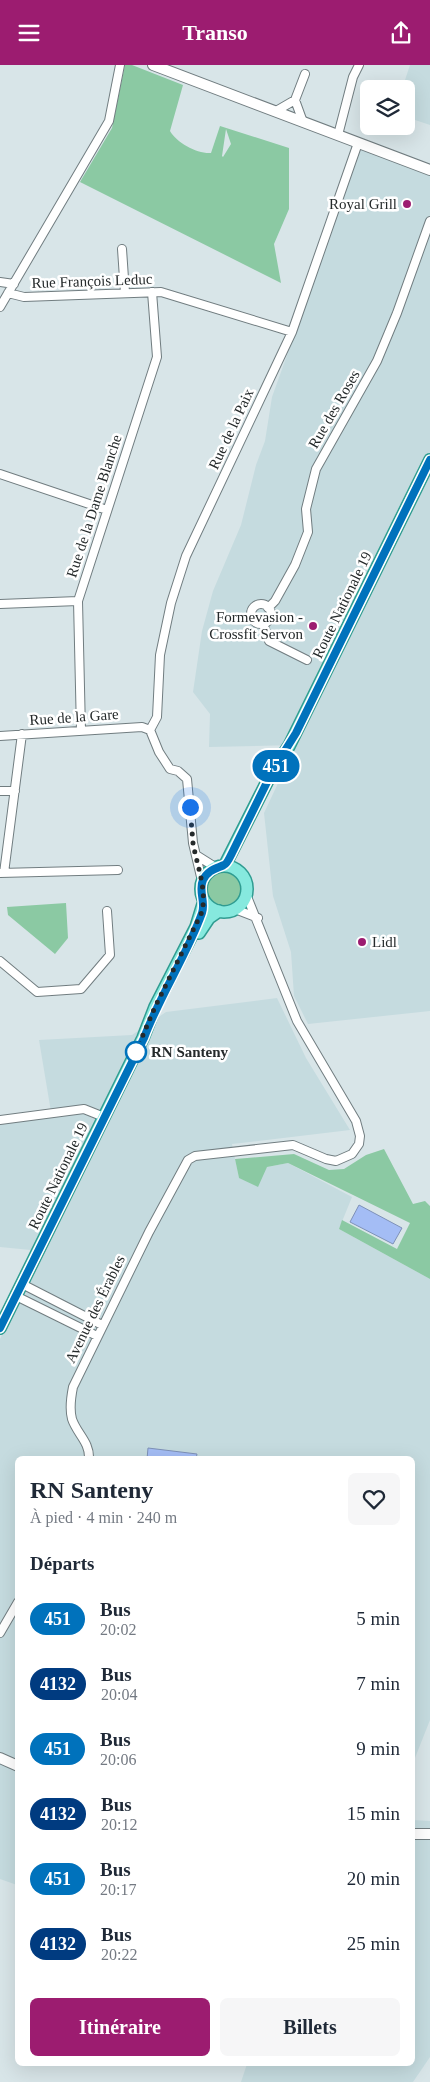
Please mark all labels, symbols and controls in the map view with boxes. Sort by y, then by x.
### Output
icon: menu [15,19,43,47]
icon: share [387,19,415,47]
text: Transo [182,20,248,45]
map controls [360,80,415,135]
button: layers [360,80,415,135]
place label: Royal Grill [329,196,397,212]
marker: Royal Grill [401,198,413,210]
street label: Rue François Leduc [31,271,153,291]
street label: Rue des Roses [305,367,363,451]
street label: Rue de la Paix [205,386,257,472]
street label: Rue de la Dame Blanche [63,432,125,579]
street label: Route Nationale 19 [309,549,375,661]
place label: Formevasion - Crossfit Servon [209,609,304,642]
marker: Formevasion - Crossfit Servon [307,620,319,632]
street label: Rue de la Gare [29,706,120,728]
line badge: 451 [247,750,305,782]
text: 451 [263,756,290,776]
your location [178,795,203,820]
place label: Lidl [372,934,397,950]
marker: Lidl [356,936,368,948]
marker: RN Santeny [125,1041,147,1063]
place label: RN Santeny [151,1044,229,1060]
street label: Route Nationale 19 [25,1120,91,1232]
street label: Avenue des Érables [62,1252,128,1366]
button: heart [348,1473,400,1525]
text: RN Santeny [30,1477,153,1503]
text: À pied · 4 min · 240 m [30,1509,177,1526]
text: Départs [30,1553,94,1574]
text: Bus [100,1599,131,1620]
text: 5 min [356,1608,400,1629]
text: 451 [44,1609,71,1629]
text: 20:02 [100,1621,136,1638]
text: Bus [101,1664,132,1685]
text: 7 min [356,1673,400,1694]
text: 4132 [40,1674,76,1694]
text: 20:04 [101,1686,137,1703]
text: Bus [100,1729,131,1750]
text: 9 min [356,1738,400,1759]
text: 451 [44,1739,71,1759]
text: 20:06 [100,1751,136,1768]
text: Bus [101,1794,132,1815]
text: 15 min [347,1803,400,1824]
text: 4132 [40,1804,76,1824]
text: 20:12 [101,1816,137,1833]
text: Bus [100,1859,131,1880]
text: 20 min [347,1868,400,1889]
text: 451 [44,1869,71,1889]
text: 20:17 [100,1881,136,1898]
text: Bus [101,1924,132,1945]
text: 25 min [347,1933,400,1954]
text: 4132 [40,1934,76,1954]
text: 20:22 [101,1946,137,1963]
button: Itinéraire [30,1998,210,2056]
button: Billets [220,1998,400,2056]

